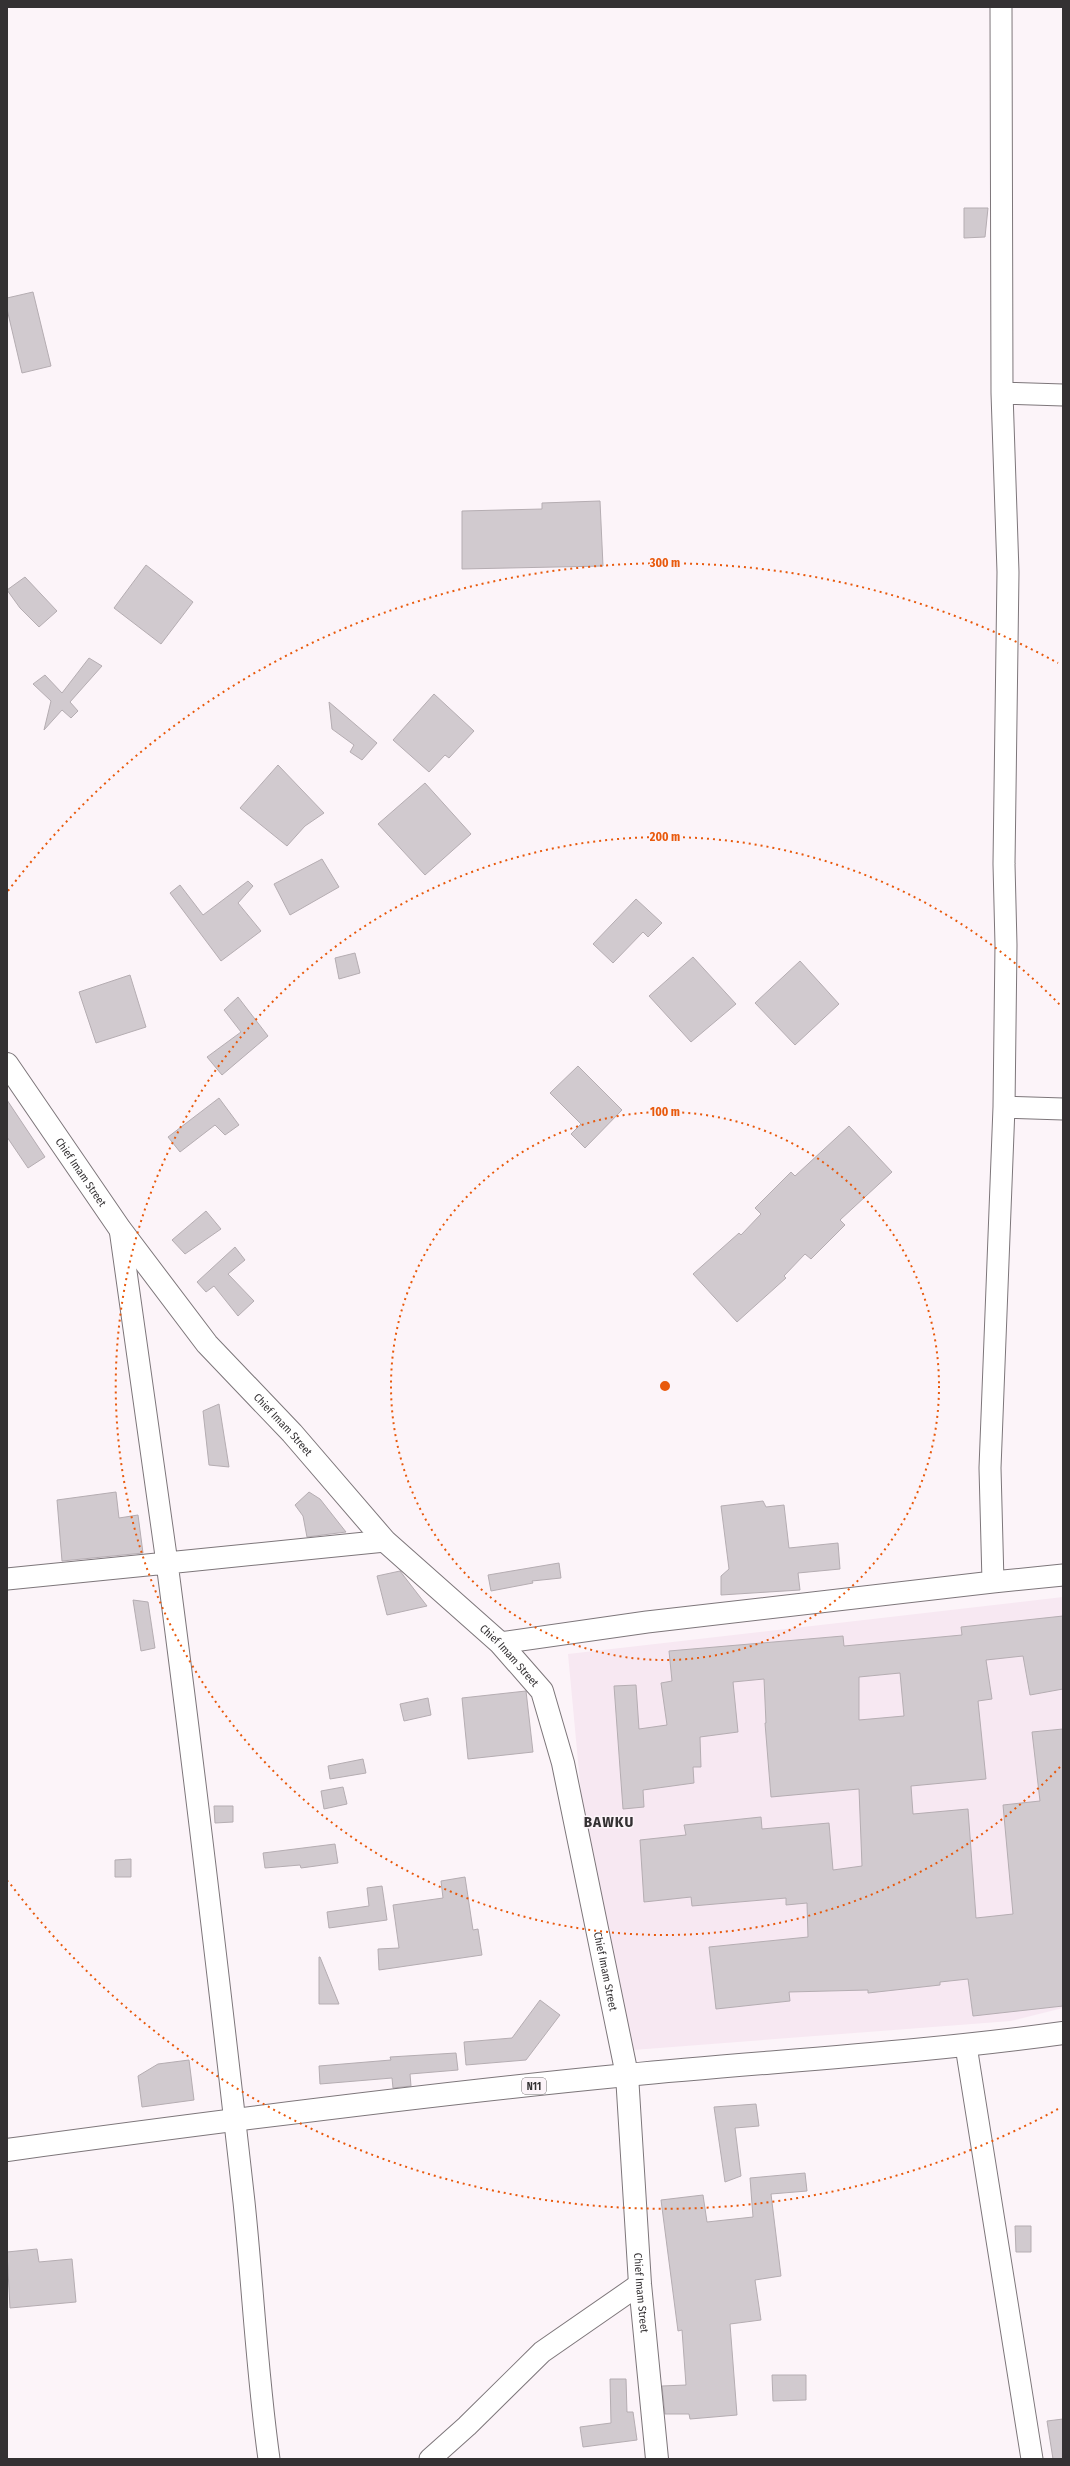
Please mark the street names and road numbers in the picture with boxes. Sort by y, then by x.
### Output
street label: Chief Imam Street [53,1136,109,1210]
street label: Chief Imam Street [251,1391,315,1459]
street label: Chief Imam Street [477,1622,541,1690]
street label: Chief Imam Street [591,1931,620,2013]
road number: N11 [522,2078,546,2094]
street label: Chief Imam Street [631,2252,651,2334]

